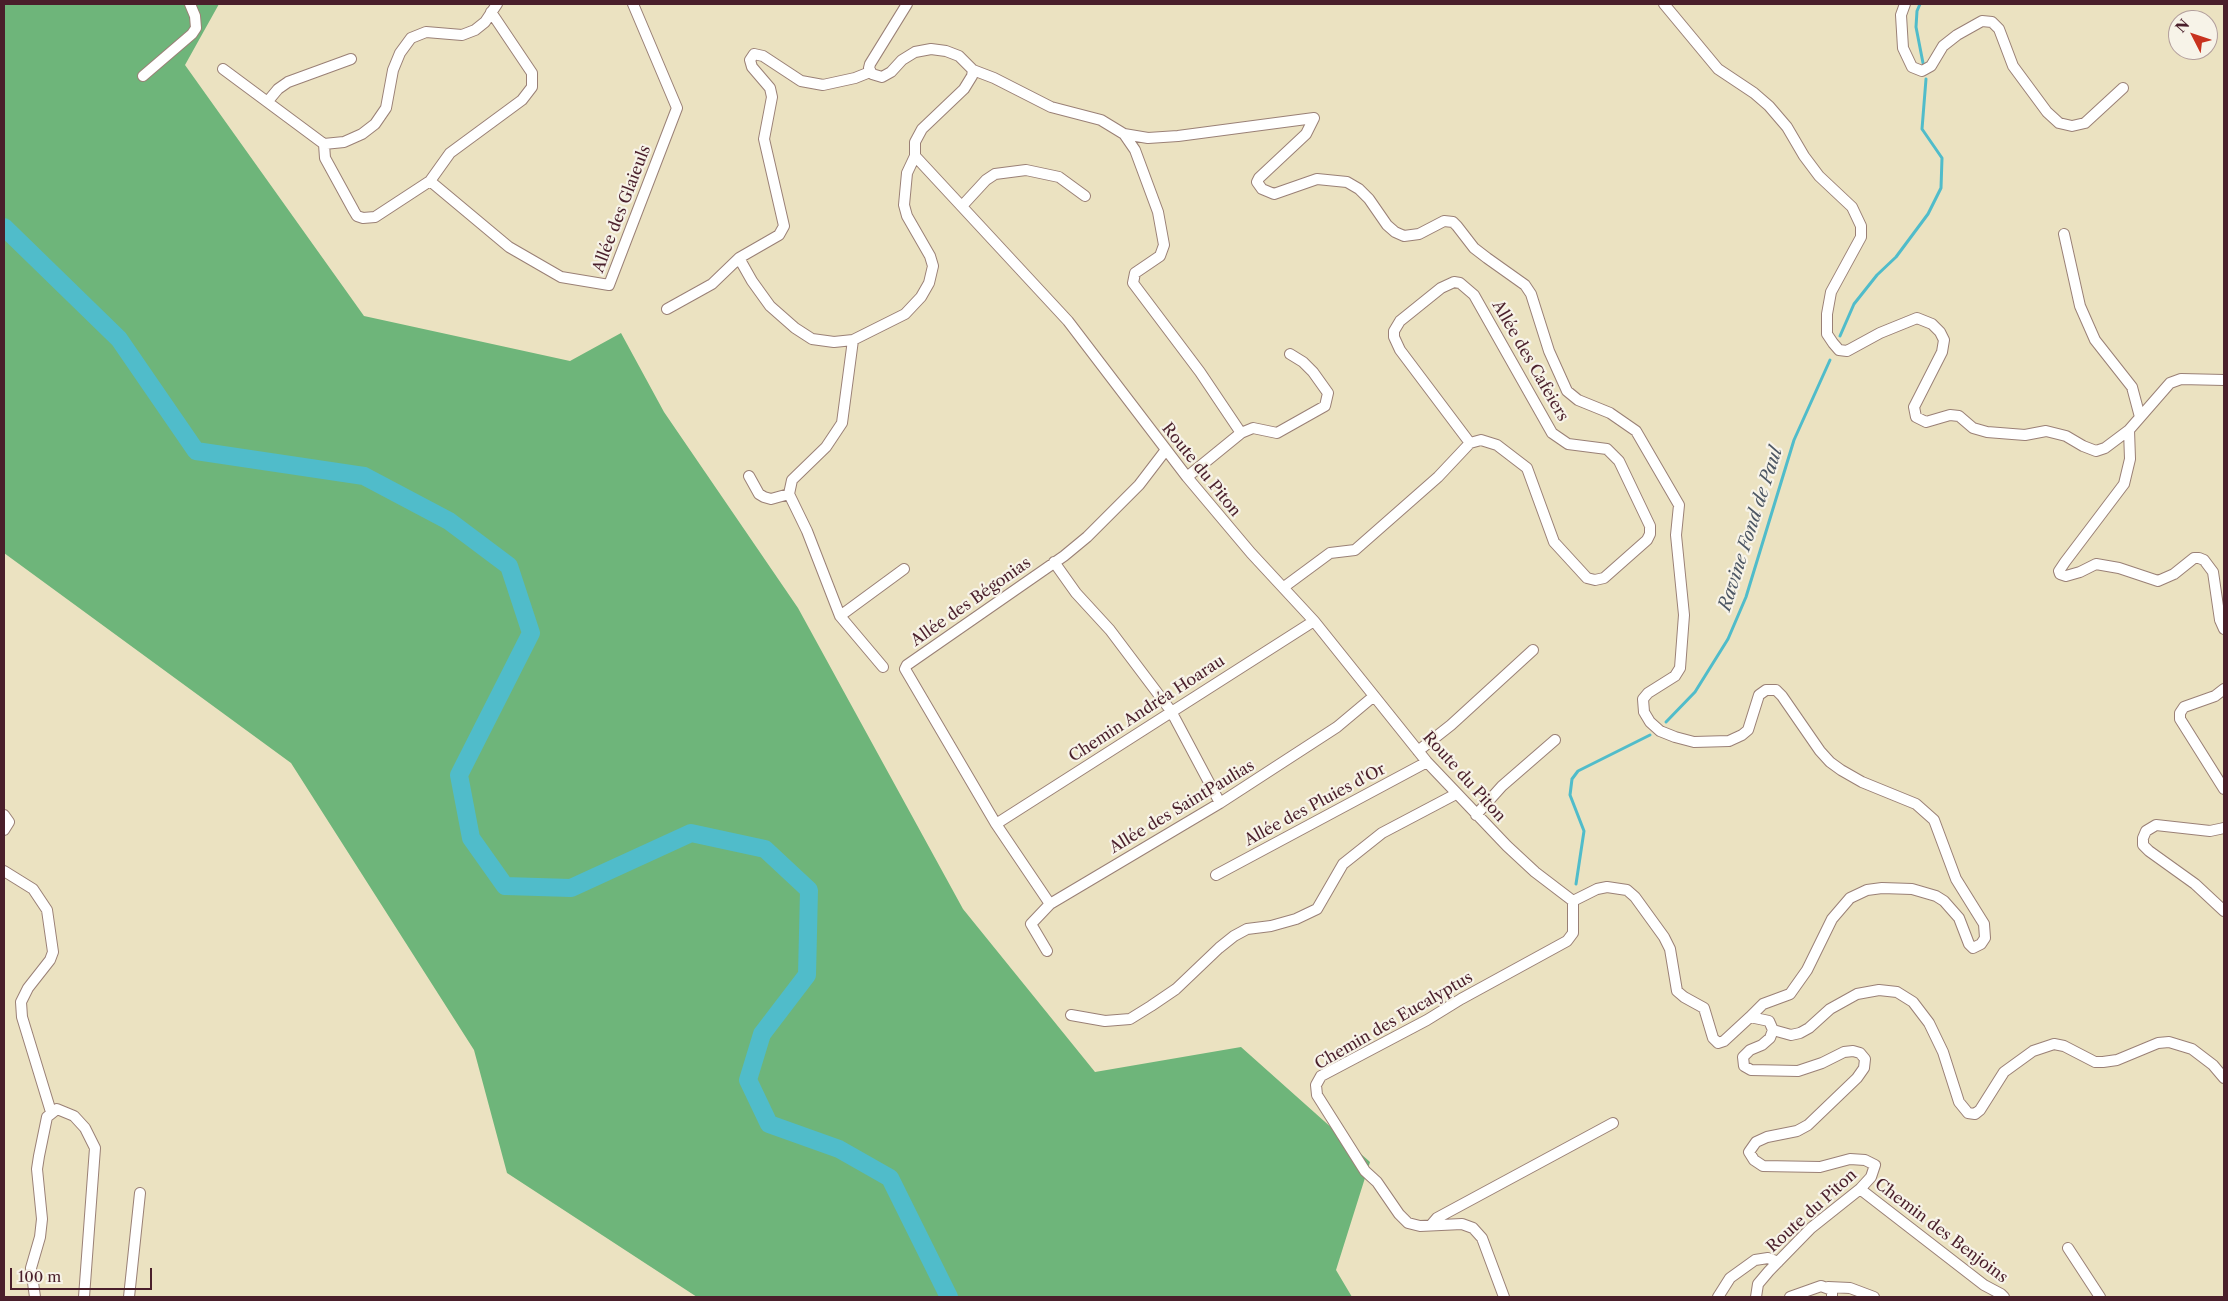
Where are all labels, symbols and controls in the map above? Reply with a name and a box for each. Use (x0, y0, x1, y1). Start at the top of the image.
north arrow (2168, 10, 2218, 60)
text: N (2172, 15, 2193, 36)
street label: Allée des Glaieuls (589, 143, 655, 275)
street label: Allée des Cafeiers (1488, 297, 1572, 425)
street label: Route du Piton (1157, 419, 1245, 521)
water label: Ravine Fond de Paul (1714, 444, 1788, 614)
street label: Allée des Bégonias (907, 553, 1035, 651)
street label: Chemin Andréa Hoarau (1066, 651, 1228, 767)
street label: Route du Piton (1418, 728, 1510, 826)
street label: Allée des SaintPaulias (1106, 756, 1258, 858)
street label: Allée des Pluies d'Or (1241, 760, 1389, 850)
street label: Chemin des Eucalyptus (1312, 968, 1476, 1074)
street label: Route du Piton (1763, 1165, 1861, 1257)
street label: Chemin des Benjoins (1871, 1175, 2011, 1287)
scale bar (12, 1258, 155, 1290)
text: 100 m (18, 1267, 61, 1286)

